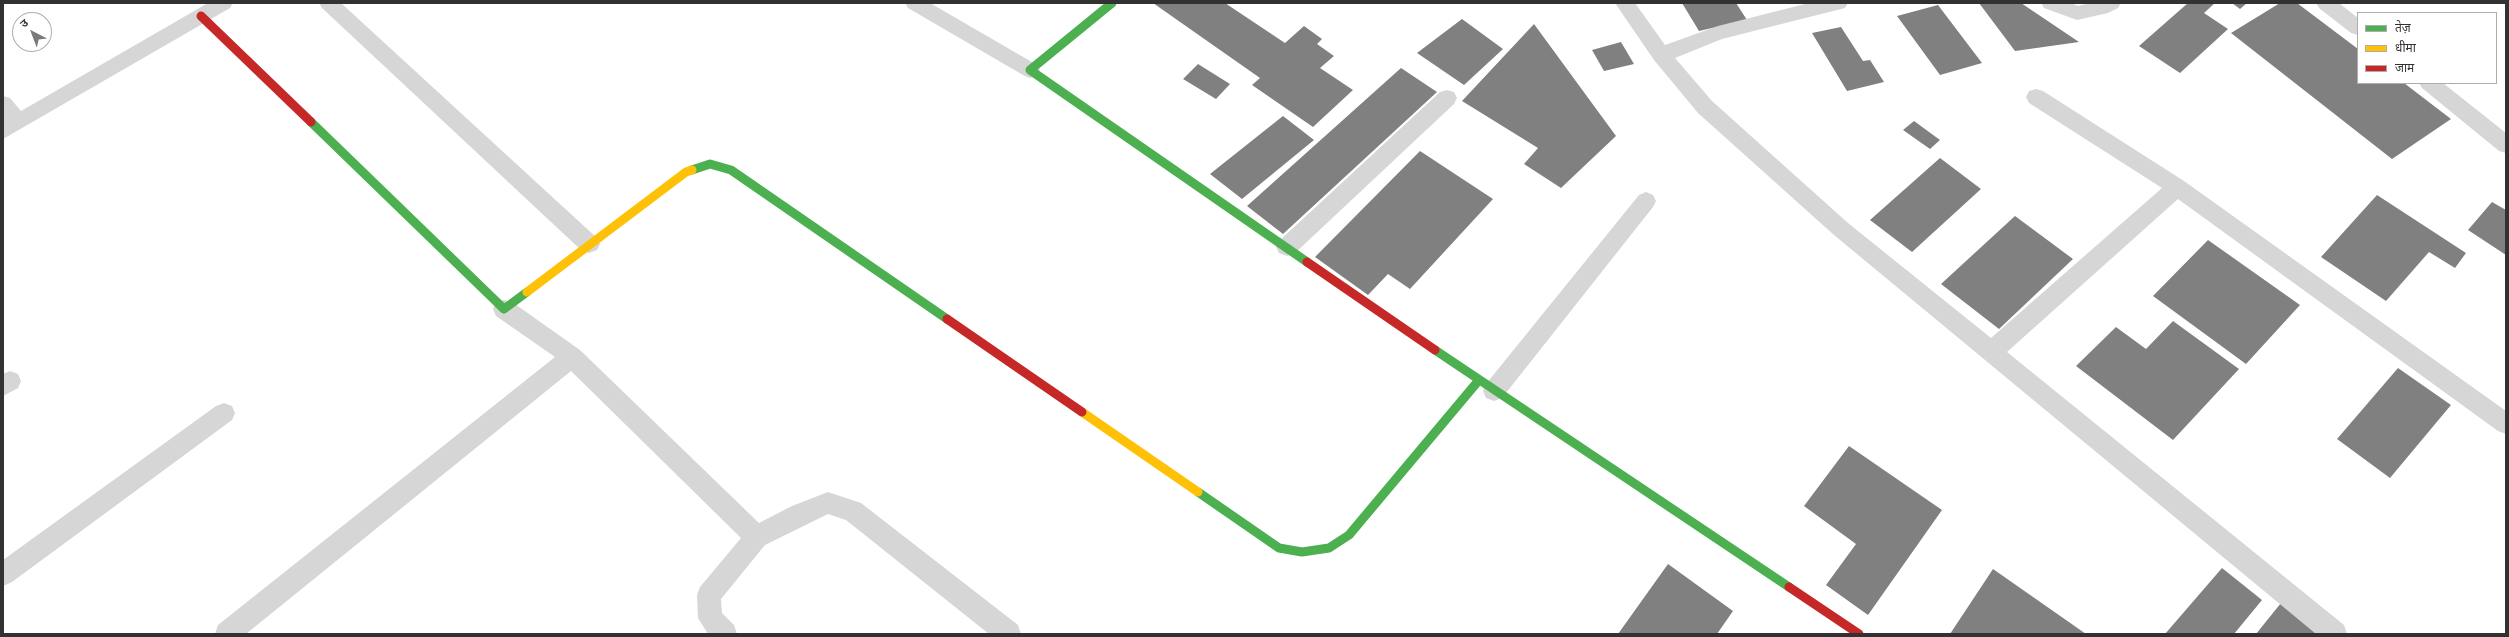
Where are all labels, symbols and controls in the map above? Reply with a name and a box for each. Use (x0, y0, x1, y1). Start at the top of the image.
north arrow (12, 12, 52, 52)
legend (2357, 12, 2497, 84)
text: उ (17, 16, 32, 31)
text: तेज़ (2395, 20, 2411, 37)
text: धीमा (2395, 40, 2416, 57)
text: जाम (2395, 60, 2414, 77)

